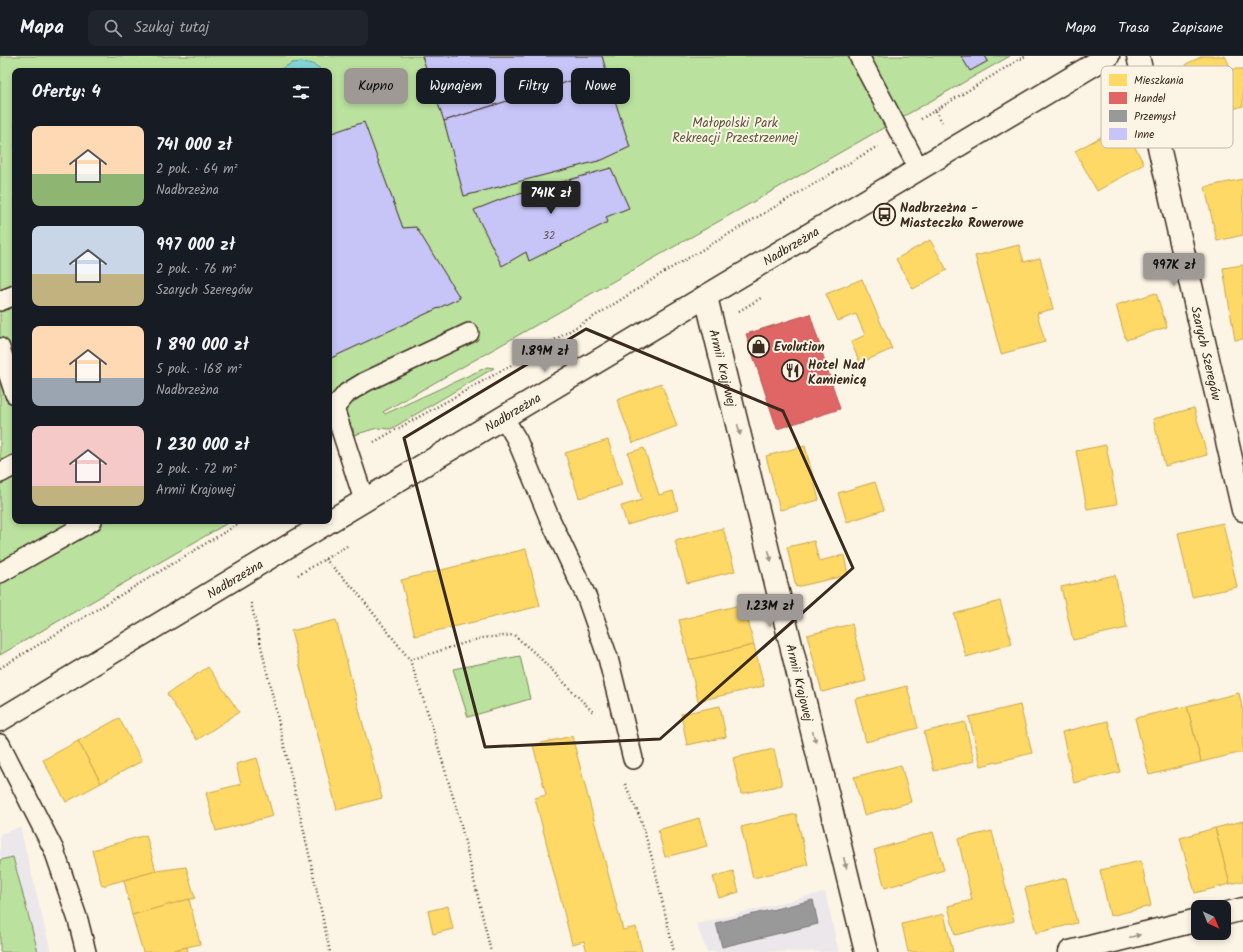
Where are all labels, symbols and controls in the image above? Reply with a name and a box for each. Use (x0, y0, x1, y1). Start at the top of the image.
search box (88, 10, 368, 46)
text: Mapa (20, 13, 64, 43)
text: Szukaj tutaj (134, 16, 209, 40)
icon: search (102, 17, 124, 39)
text: Mapa (1065, 17, 1096, 39)
text: Trasa (1118, 17, 1149, 39)
text: Zapisane (1171, 17, 1223, 39)
legend (1101, 66, 1233, 148)
chip: Kupno (344, 68, 408, 104)
chip: Wynajem (416, 68, 496, 104)
chip: Filtry (504, 68, 563, 104)
chip: Nowe (571, 68, 630, 104)
text: Mieszkania (1134, 72, 1184, 90)
text: Oferty: 4 (32, 79, 101, 106)
icon: filters (290, 81, 312, 103)
text: Handel (1134, 90, 1166, 108)
text: Przemysł (1134, 108, 1177, 126)
park label: Małopolski Park Rekreacji Przestrzennej (672, 113, 798, 149)
text: Inne (1134, 126, 1154, 144)
text: 741 000 zł (156, 132, 232, 159)
icon: home (64, 142, 112, 190)
text: 2 pok. · 64 m² (156, 159, 238, 180)
text: Nadbrzeżna (156, 180, 219, 201)
pin: 741K zł (514, 181, 588, 215)
text: 741K zł (530, 183, 572, 204)
place label: Nadbrzeżna - Miasteczko Rowerowe (900, 198, 1024, 234)
bus stop icon: Nadbrzeżna - Miasteczko Rowerowe (871, 201, 897, 227)
street label: Nadbrzeżna (759, 222, 824, 272)
house number: 32 (543, 227, 555, 245)
text: 997 000 zł (156, 232, 235, 259)
icon: home (64, 242, 112, 290)
pin: 997K zł (1137, 253, 1211, 287)
text: 997K zł (1152, 255, 1196, 276)
text: 2 pok. · 76 m² (156, 259, 236, 280)
text: Szarych Szeregów (156, 280, 253, 301)
street label: Szarych Szeregów (1184, 304, 1226, 403)
street label: Armii Krajowej (702, 327, 742, 410)
text: 1 890 000 zł (156, 332, 249, 359)
shop icon: Evolution (746, 333, 772, 359)
place label: Evolution (774, 337, 825, 358)
pin: 1.89M zł (504, 339, 586, 373)
text: 1.89M zł (521, 341, 569, 362)
icon: home (64, 342, 112, 390)
place label: Hotel Nad Kamienicą (808, 355, 867, 391)
restaurant icon: Hotel Nad Kamienicą (780, 358, 806, 384)
text: 5 pok. · 168 m² (156, 359, 242, 380)
text: Nadbrzeżna (156, 380, 219, 401)
street label: Nadbrzeżna (481, 388, 546, 438)
one-way arrow (736, 424, 742, 436)
text: 1 230 000 zł (156, 432, 250, 459)
icon: home (64, 442, 112, 490)
text: 2 pok. · 72 m² (156, 459, 237, 480)
text: Armii Krajowej (156, 480, 235, 501)
one-way arrow (767, 550, 773, 562)
street label: Nadbrzeżna (203, 555, 268, 605)
pin: 1.23M zł (729, 594, 811, 628)
text: 1.23M zł (746, 596, 794, 617)
street label: Armii Krajowej (779, 642, 819, 725)
one-way arrow (811, 731, 817, 743)
one-way arrow (842, 857, 848, 869)
north arrow (1191, 900, 1231, 940)
map controls (1191, 900, 1231, 940)
one-way arrow (1129, 932, 1141, 938)

